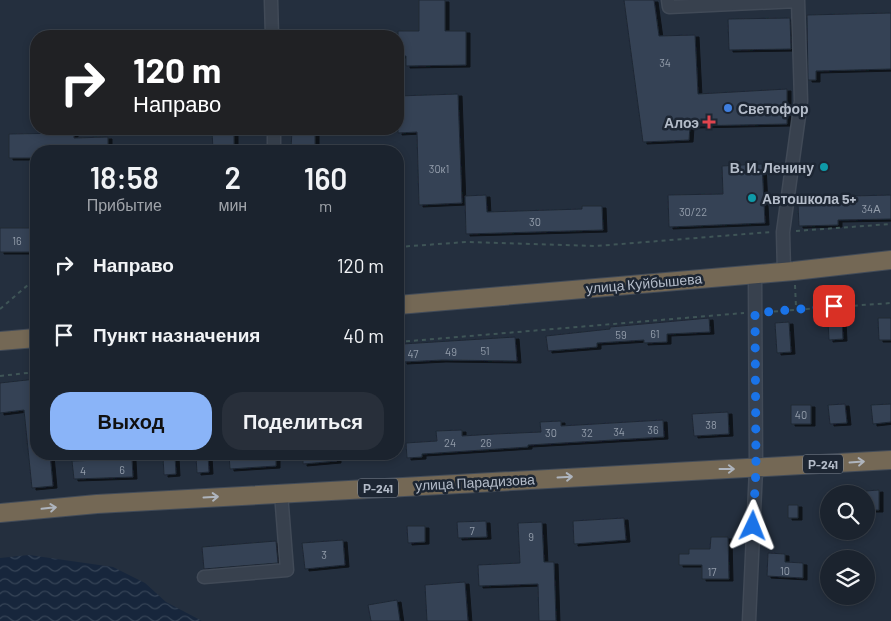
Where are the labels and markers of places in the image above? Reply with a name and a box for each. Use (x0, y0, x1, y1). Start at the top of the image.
place label: Светофор (738, 100, 809, 117)
marker: Светофор (722, 102, 734, 114)
place label: Алоэ (664, 114, 699, 131)
marker: Алоэ (703, 116, 715, 128)
place label: В. И. Ленину (730, 159, 814, 176)
marker: В. И. Ленину (818, 161, 830, 173)
place label: Автошкола 5+ (762, 190, 856, 207)
marker: Автошкола 5+ (746, 192, 758, 204)
pin (813, 285, 855, 327)

